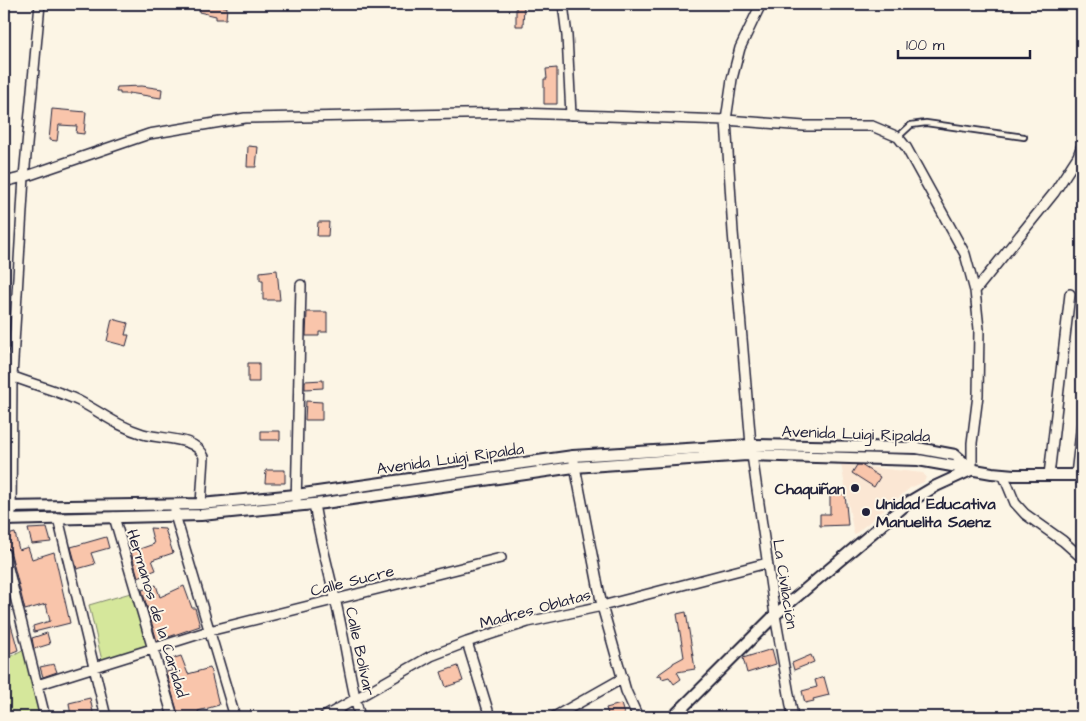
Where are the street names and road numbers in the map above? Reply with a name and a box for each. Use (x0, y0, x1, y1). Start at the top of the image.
street label: Avenida Luigi Ripalda (781, 420, 931, 449)
street label: Avenida Luigi Ripalda (375, 438, 525, 481)
street label: Hermanos de la Caridad (121, 526, 193, 700)
street label: La Civilación (767, 538, 803, 630)
street label: Calle Sucre (308, 560, 397, 602)
street label: Madres Oblatas (477, 584, 593, 634)
street label: Calle Bolívar (340, 605, 380, 698)

